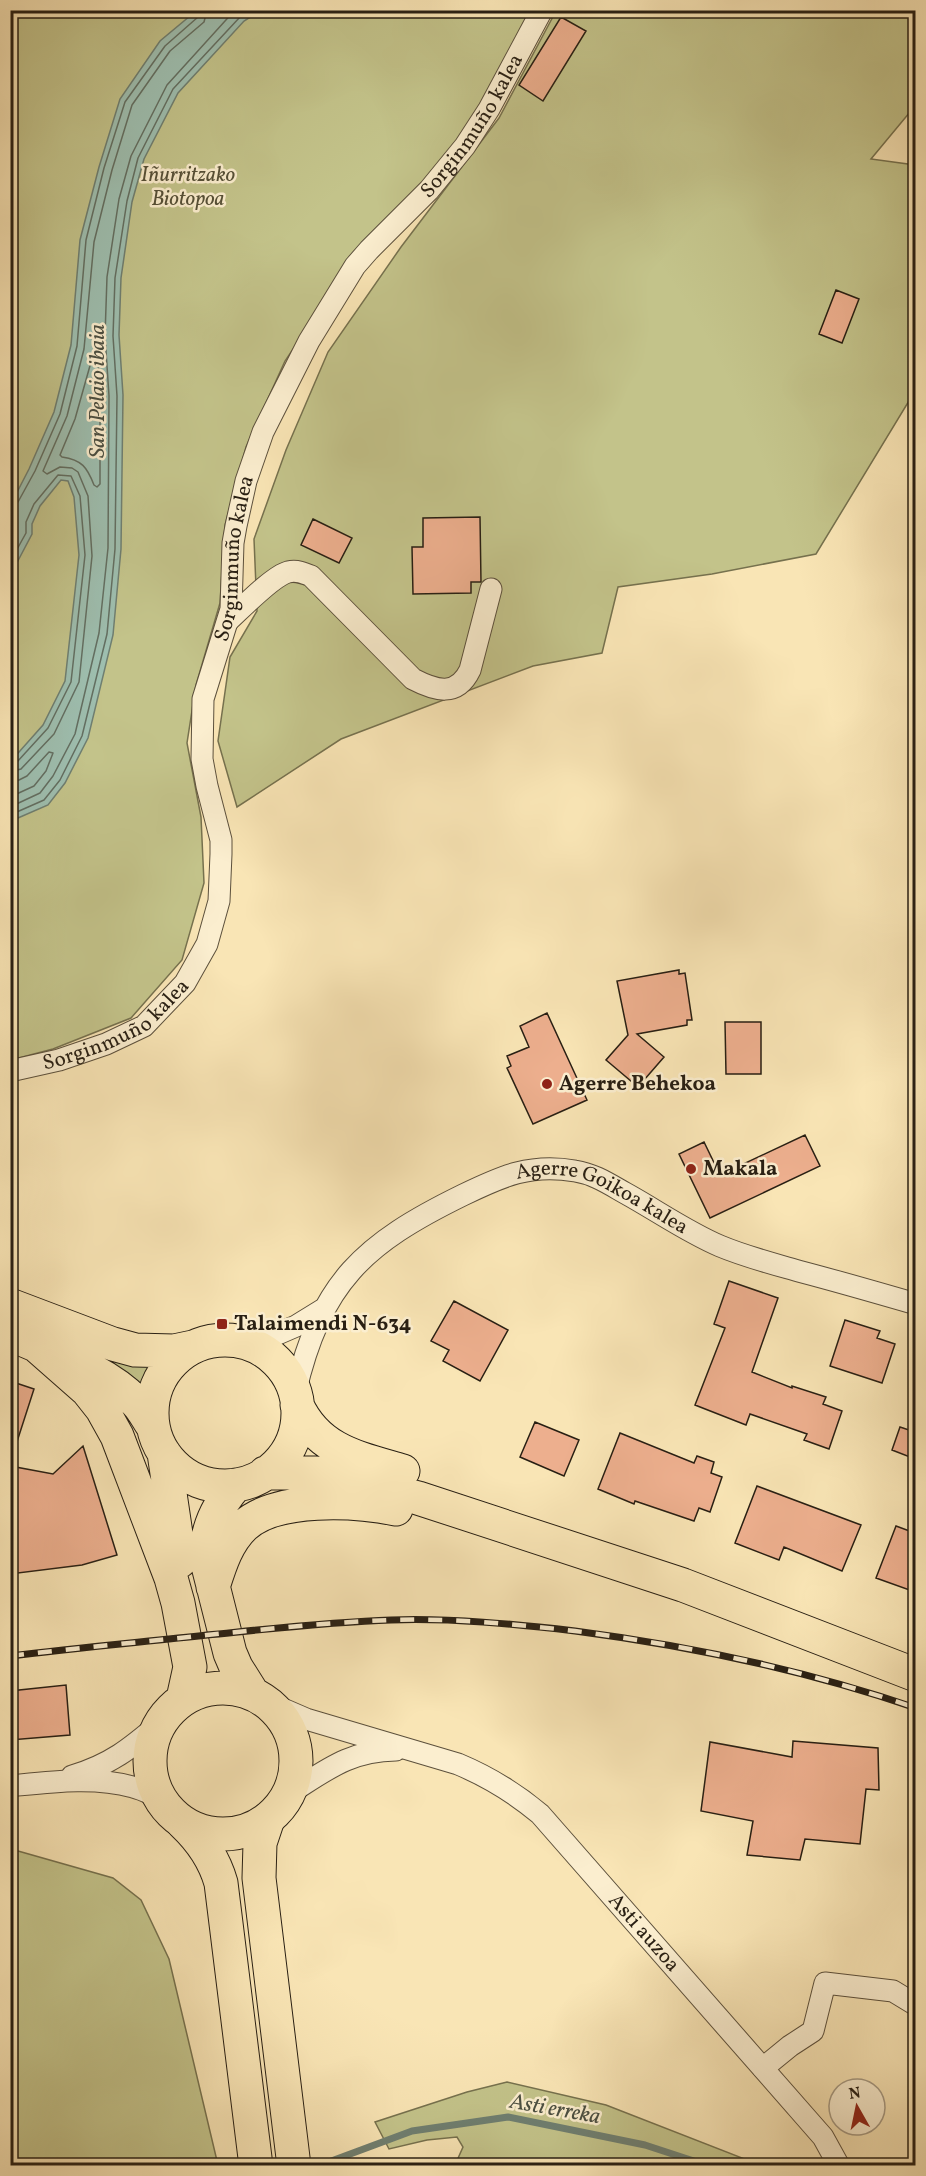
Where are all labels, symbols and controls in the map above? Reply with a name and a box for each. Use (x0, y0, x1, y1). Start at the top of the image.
street label: Sorginmuño kalea (414, 49, 530, 205)
park label: Iñurritzako Biotopoa (141, 161, 236, 214)
water label: San Pelaio ibaia (83, 324, 114, 458)
street label: Sorginmuño kalea (207, 471, 261, 645)
street label: Sorginmuño kalea (40, 972, 196, 1078)
place label: Agerre Behekoa (559, 1070, 716, 1099)
marker: Agerre Behekoa (540, 1077, 554, 1091)
street label: Agerre Goikoa kalea (513, 1154, 694, 1242)
place label: Makala (703, 1155, 778, 1184)
marker: Makala (684, 1162, 698, 1176)
place label: Talaimendi N-634 (234, 1310, 412, 1339)
marker: Talaimendi N-634 (215, 1317, 229, 1331)
street label: Asti auzoa (601, 1887, 687, 1978)
north arrow (827, 2077, 887, 2137)
text: N (848, 2082, 863, 2106)
water label: Asti erreka (506, 2087, 603, 2133)

